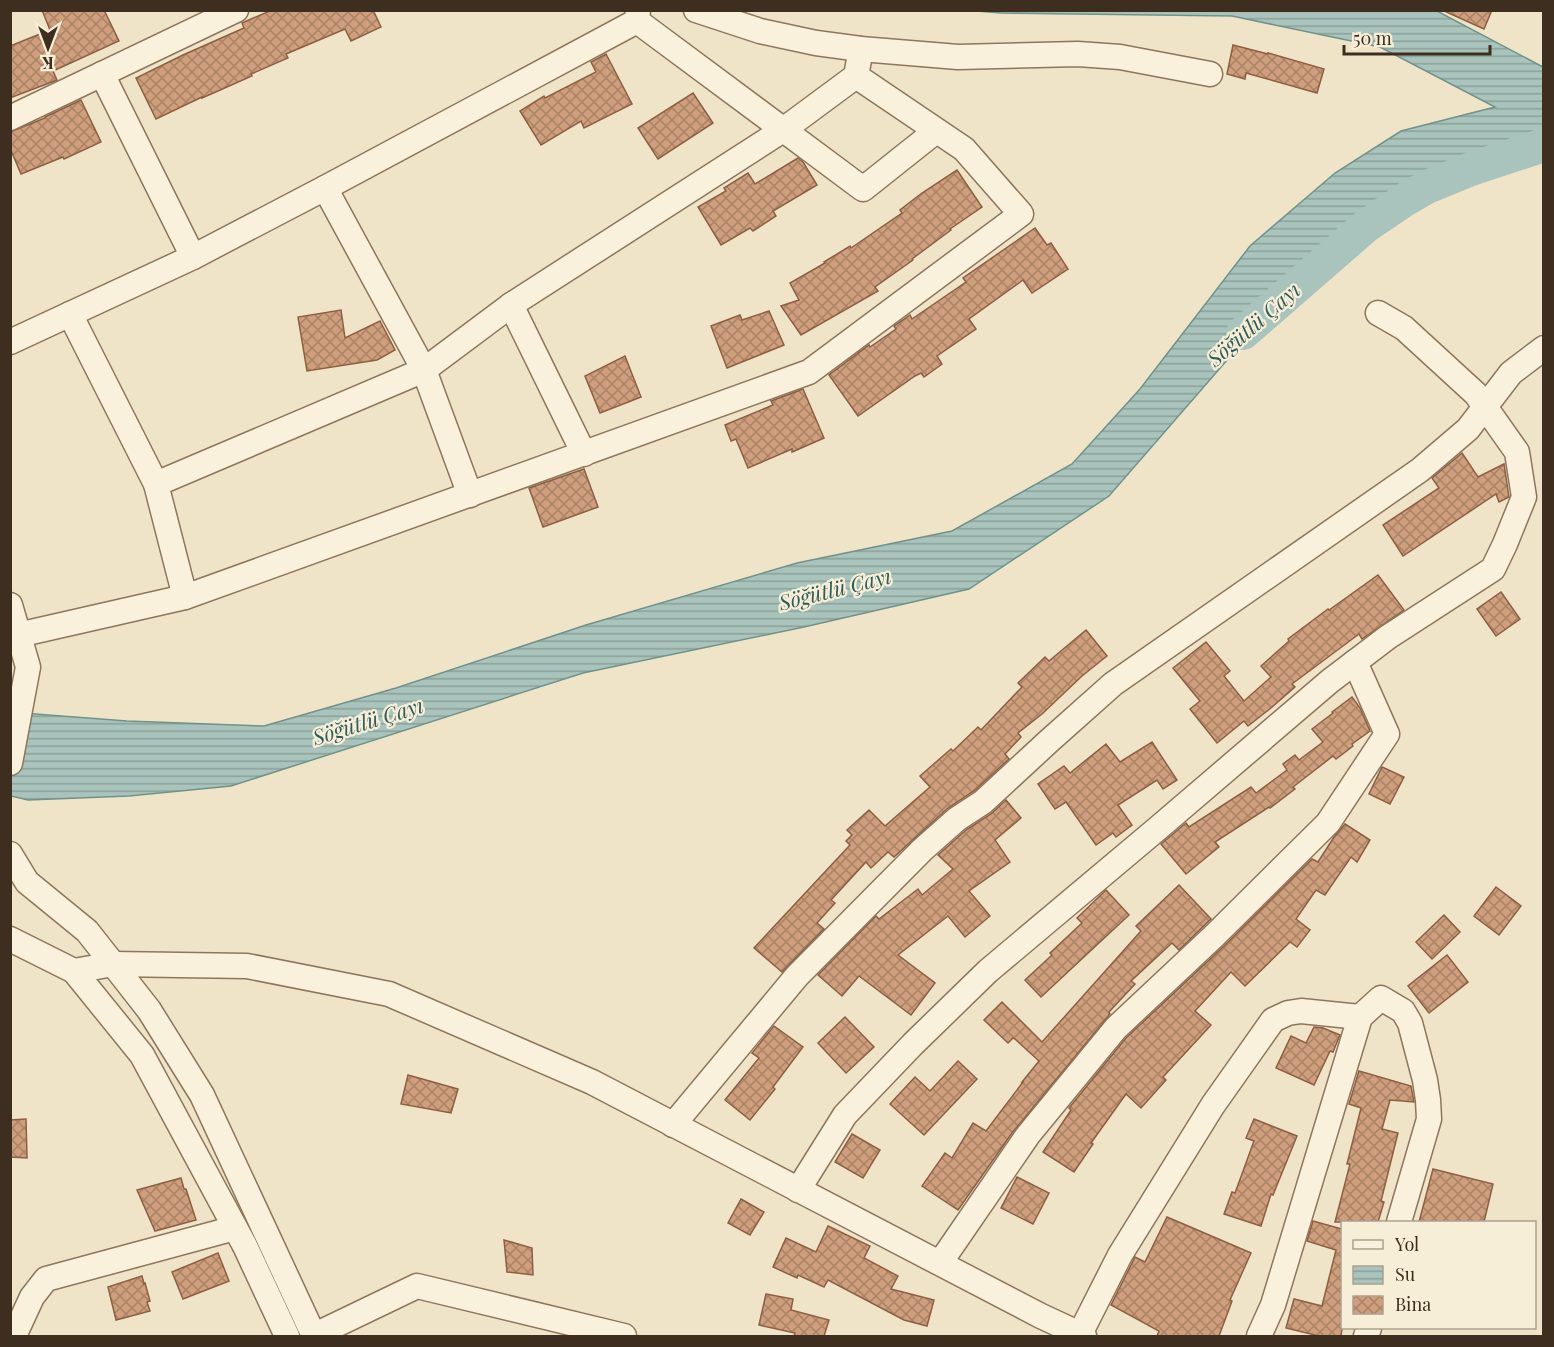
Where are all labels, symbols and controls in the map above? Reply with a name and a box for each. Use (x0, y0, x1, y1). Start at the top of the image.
north arrow (18, 18, 78, 78)
scale bar (1344, 18, 1490, 56)
text: 50 m (1353, 26, 1392, 50)
text: K (42, 53, 54, 74)
water label: Söğütlü Çayı (1199, 275, 1305, 372)
water label: Söğütlü Çayı (774, 561, 894, 616)
water label: Söğütlü Çayı (307, 690, 426, 751)
legend (1341, 1221, 1536, 1329)
text: Yol (1394, 1232, 1419, 1256)
text: Su (1395, 1262, 1416, 1286)
text: Bina (1395, 1292, 1431, 1316)

